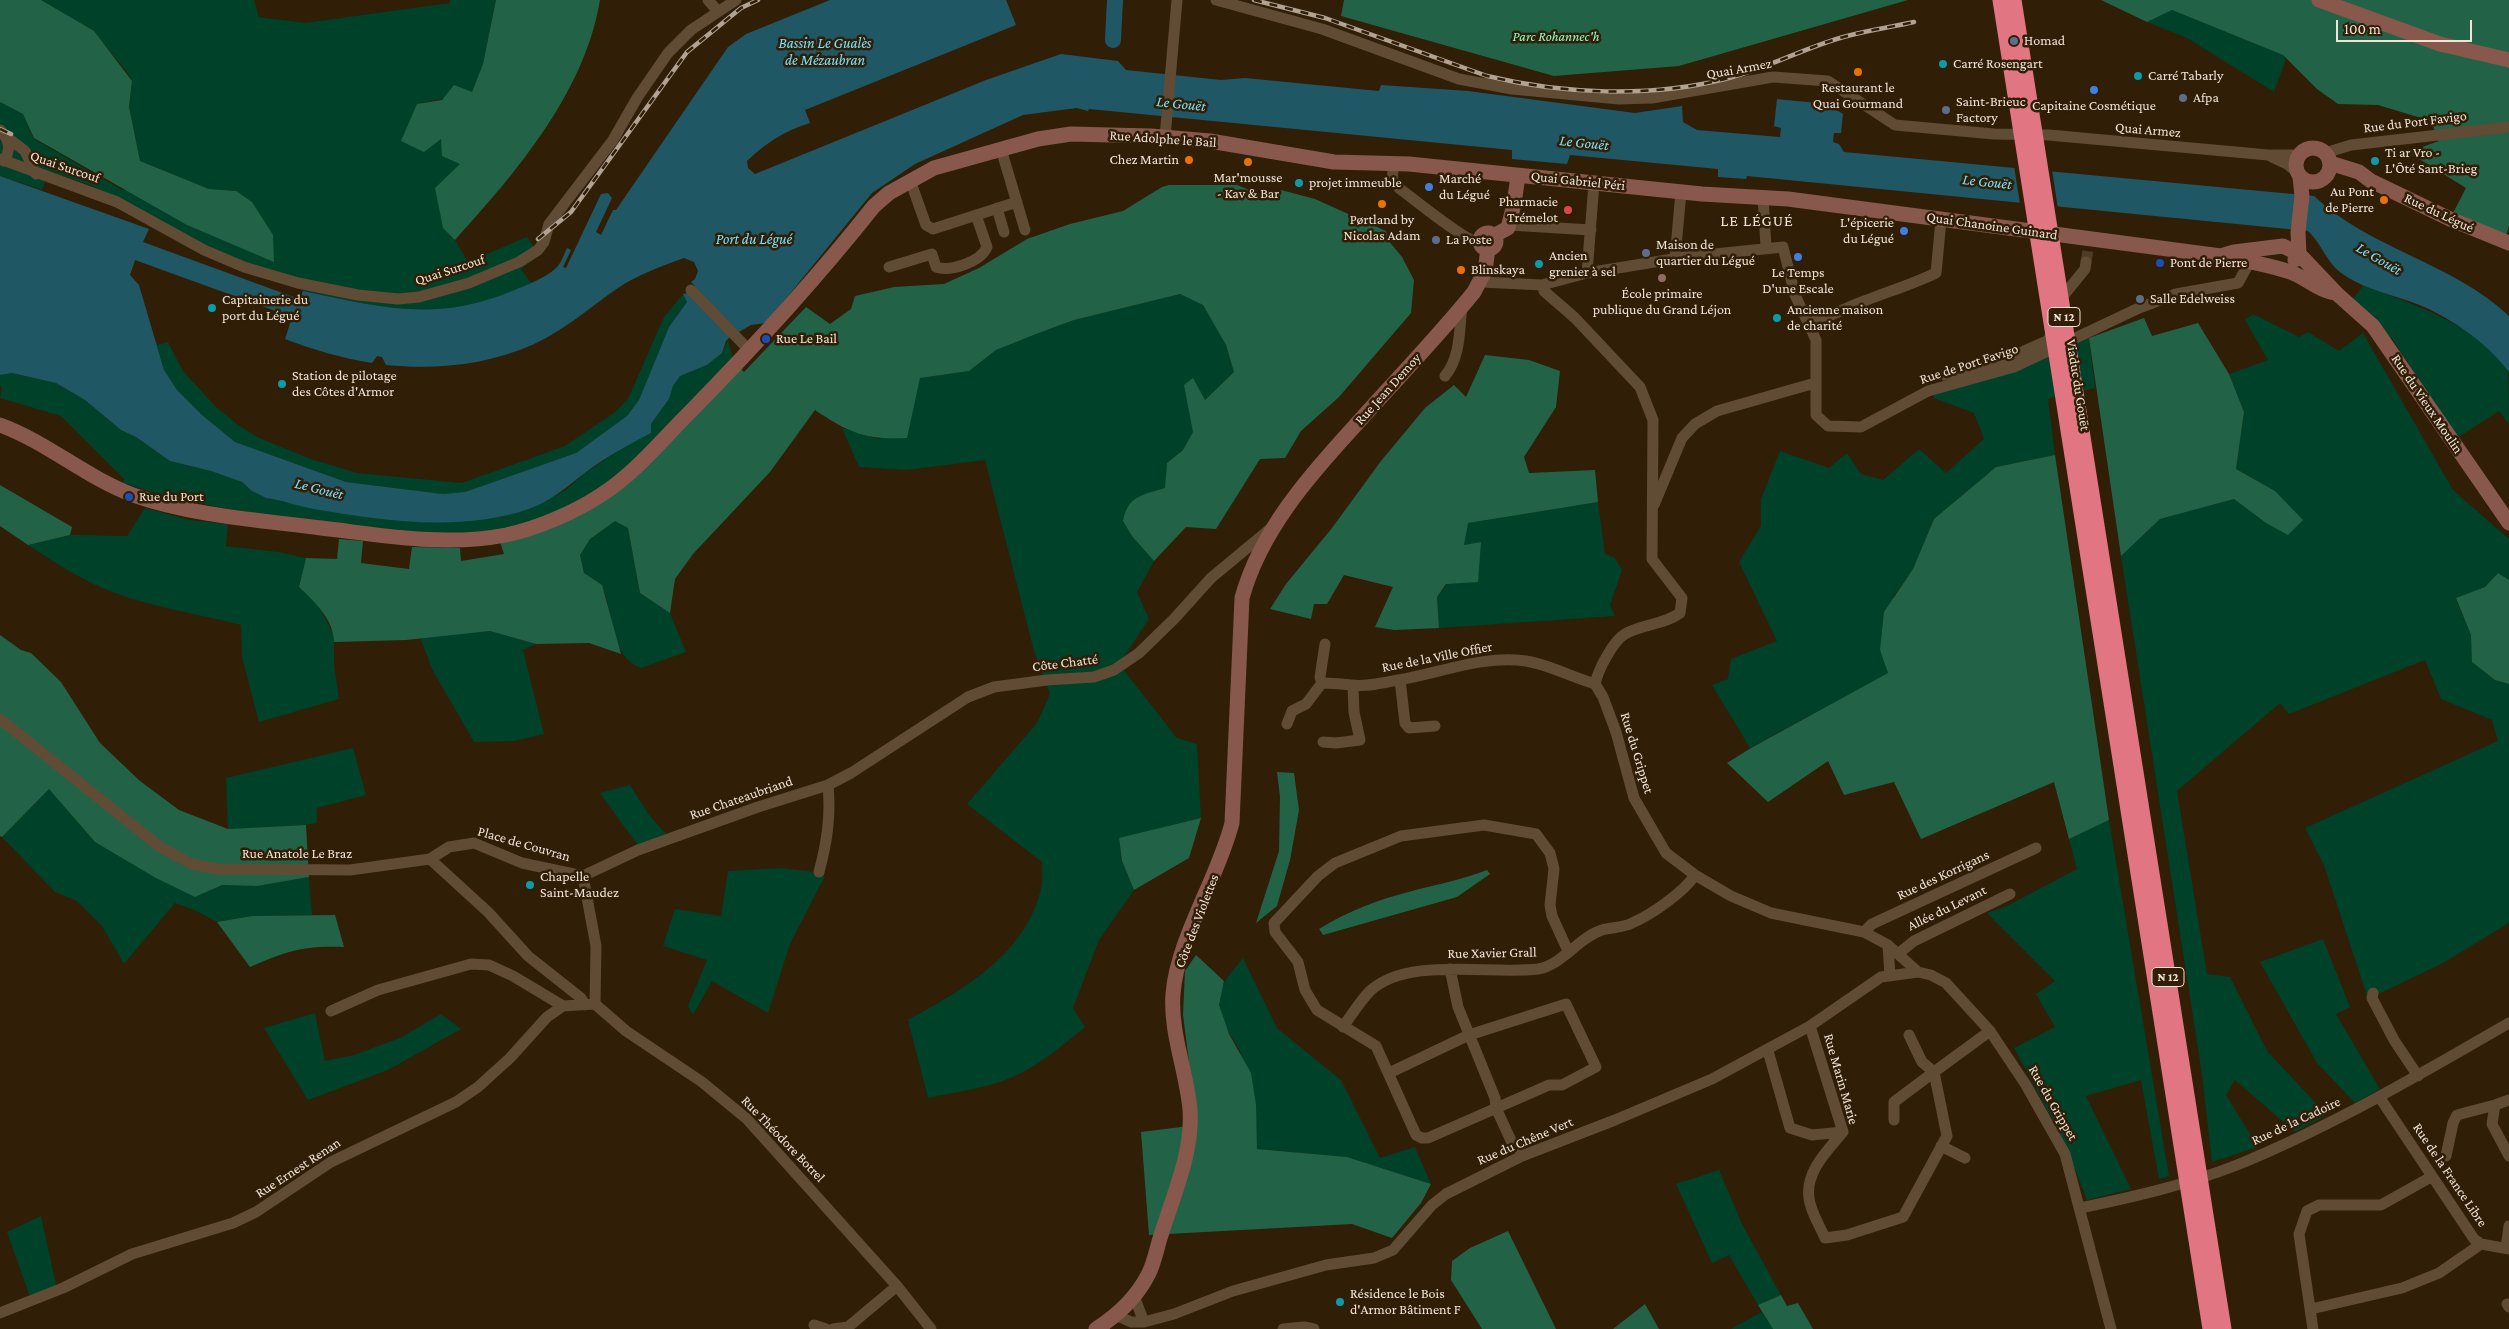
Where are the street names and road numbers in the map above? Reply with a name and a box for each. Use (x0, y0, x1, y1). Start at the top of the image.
street label: Quai Armez (1705, 55, 1773, 83)
street label: Rue du Port Favigo (2362, 107, 2468, 137)
street label: Quai Armez (2114, 119, 2182, 141)
street label: Rue Adolphe le Bail (1109, 127, 1217, 151)
street label: Quai Surcouf (28, 147, 102, 187)
street label: Quai Gabriel Péri (1530, 168, 1626, 194)
street label: Rue du Légué (2402, 190, 2476, 236)
street label: Quai Chanoine Guinard (1925, 208, 2059, 244)
street label: Quai Surcouf (413, 251, 487, 289)
road number: N 12 (2048, 308, 2080, 326)
street label: Viaduc du Gouët (2062, 338, 2094, 432)
street label: Rue de Port Favigo (1918, 340, 2020, 388)
street label: Rue Jean Demoy (1351, 350, 1425, 428)
street label: Rue du Vieux Moulin (2388, 351, 2466, 457)
street label: Rue de la Ville Offier (1380, 638, 1494, 676)
street label: Côte Chatté (1031, 651, 1099, 675)
street label: Rue du Grippet (1617, 710, 1657, 796)
street label: Rue Chateaubriand (687, 773, 795, 823)
street label: Place de Couvran (476, 823, 572, 865)
street label: Rue Anatole Le Braz (242, 846, 352, 862)
street label: Rue des Korrigans (1894, 846, 1992, 904)
street label: Côte des Violettes (1171, 872, 1223, 970)
street label: Allée du Levant (1905, 882, 1989, 934)
street label: Rue Xavier Grall (1447, 944, 1537, 962)
road number: N 12 (2152, 968, 2184, 986)
street label: Rue Marin Marie (1820, 1032, 1862, 1126)
street label: Rue du Grippet (2025, 1062, 2081, 1144)
street label: Rue Théodore Botrel (738, 1092, 828, 1186)
street label: Rue de la Cadoire (2249, 1093, 2343, 1149)
street label: Rue du Chêne Vert (1474, 1113, 1576, 1169)
street label: Rue de la France Libre (2409, 1120, 2491, 1230)
street label: Rue Ernest Renan (252, 1134, 344, 1202)

